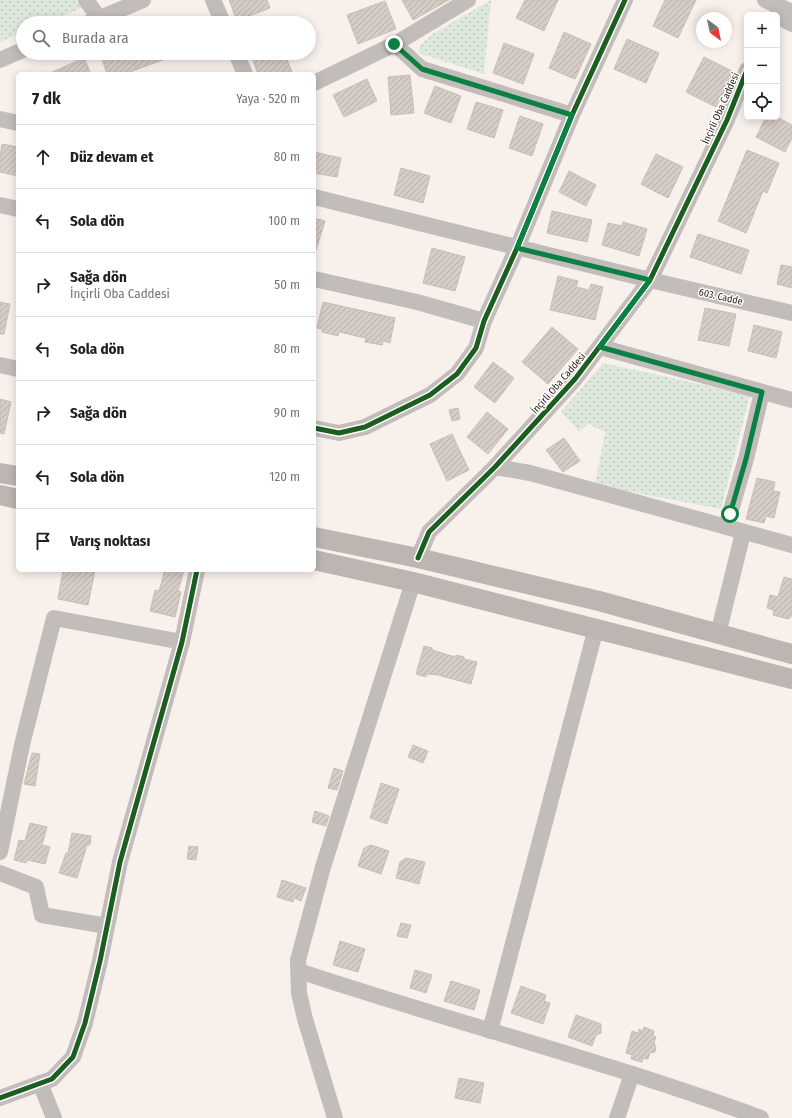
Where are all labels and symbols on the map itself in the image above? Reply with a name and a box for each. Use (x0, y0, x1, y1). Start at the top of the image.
north arrow (696, 12, 732, 48)
route end (385, 35, 403, 53)
street label: İnçirli Oba Caddesi (698, 70, 742, 146)
street label: 603. Cadde (698, 286, 744, 308)
street label: İnçirli Oba Caddesi (528, 349, 588, 417)
route start (721, 505, 739, 523)

